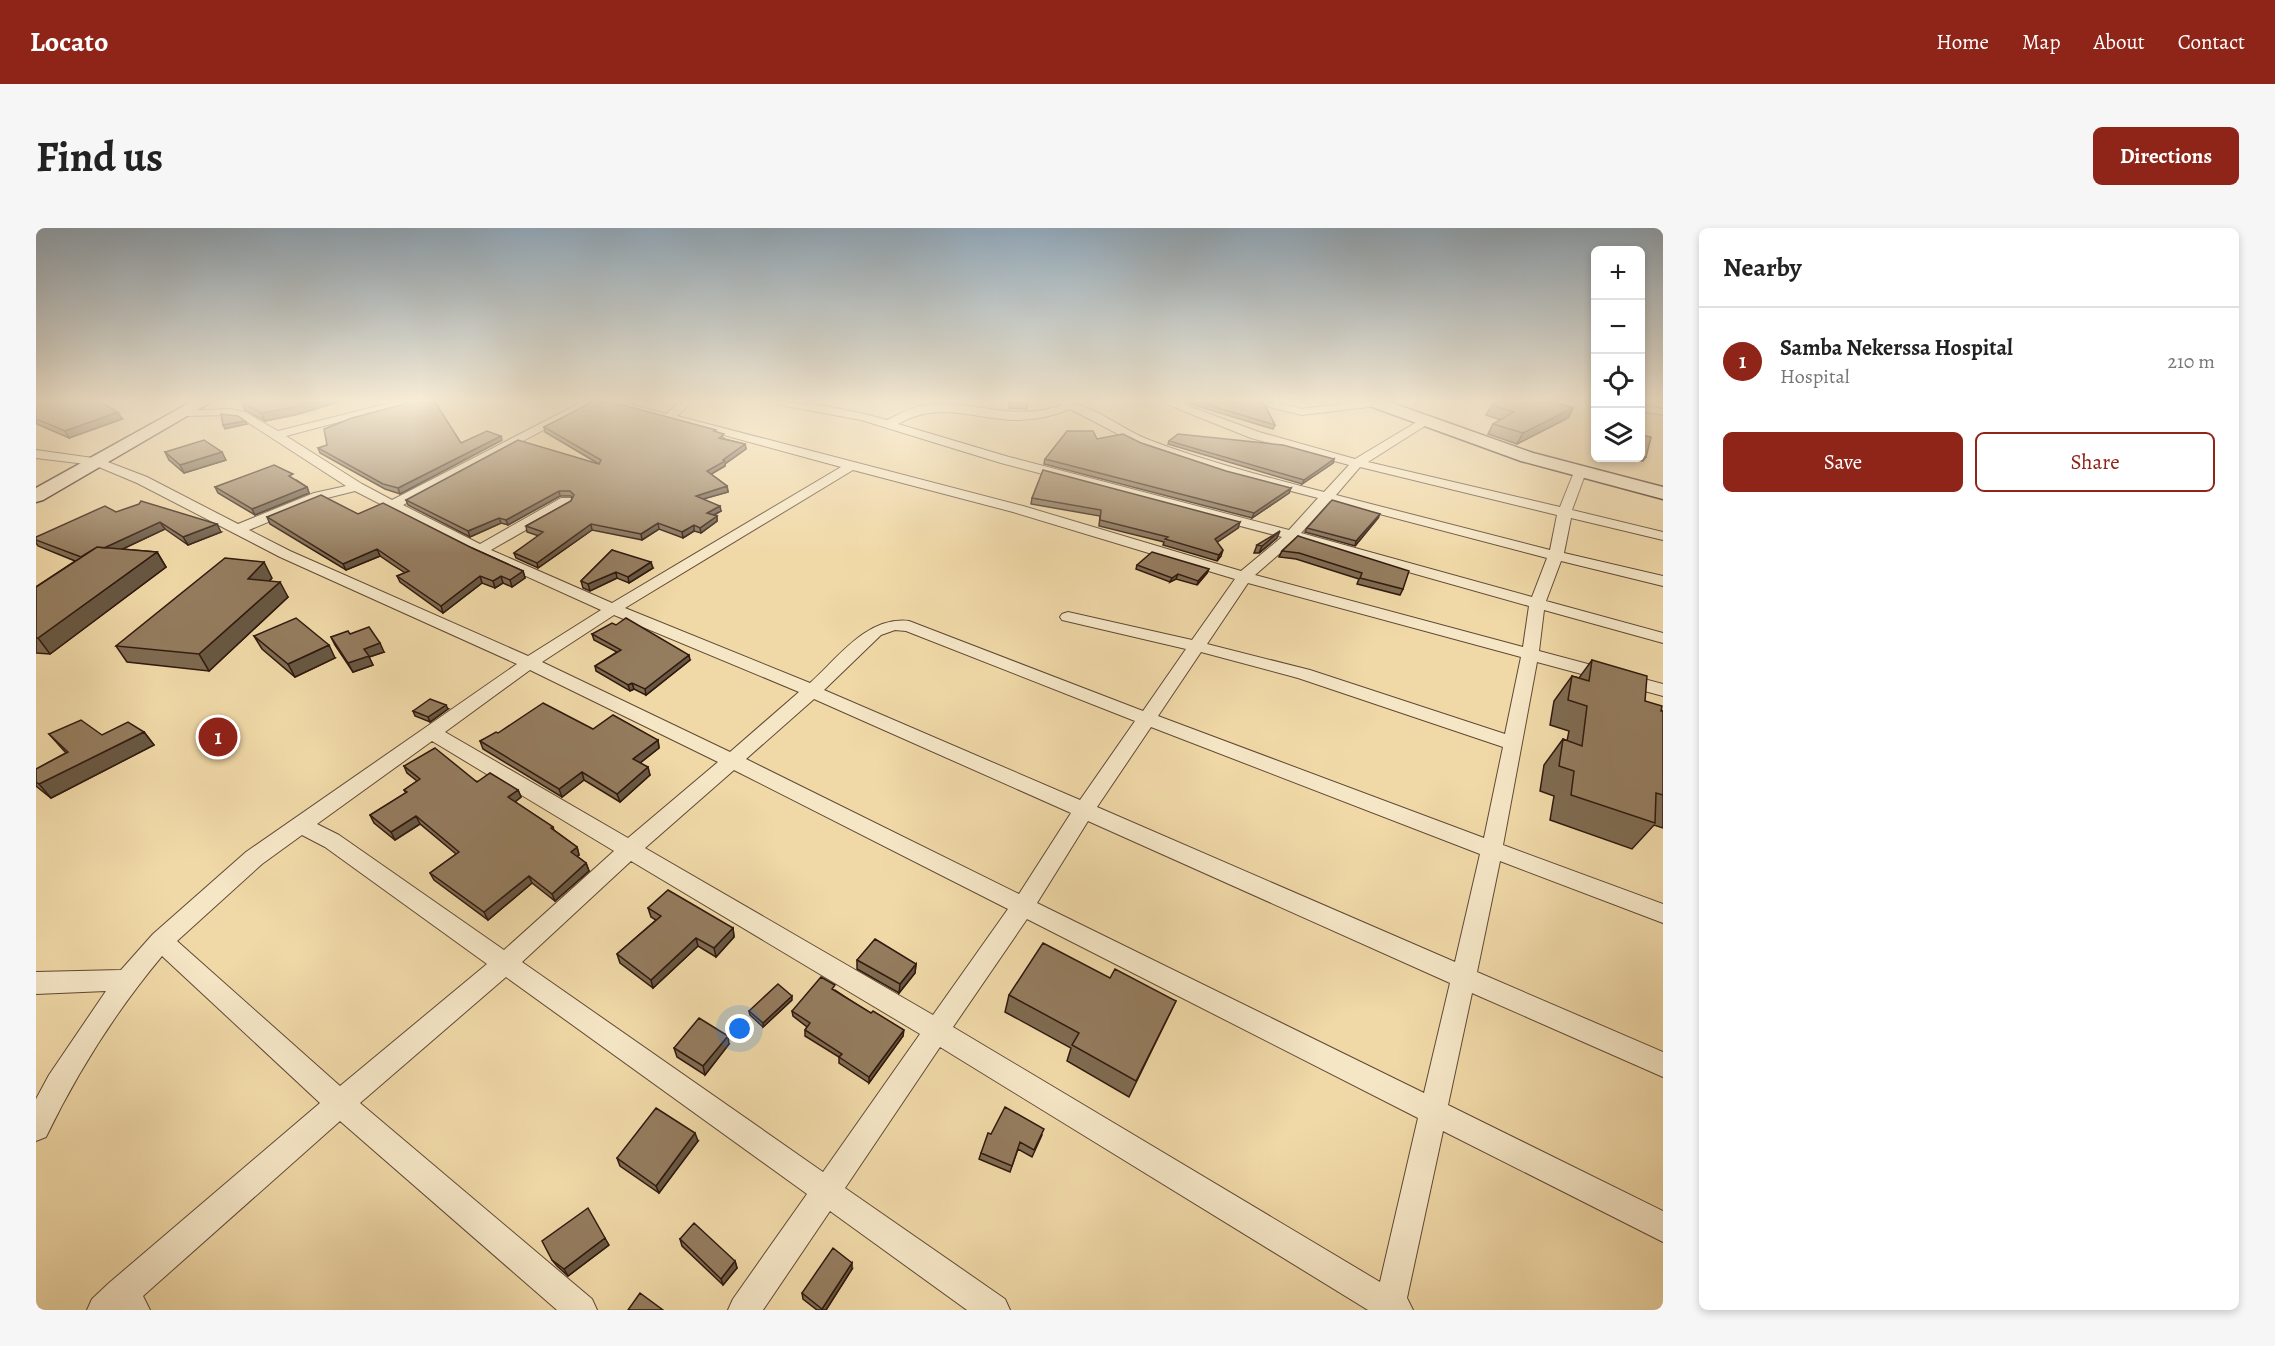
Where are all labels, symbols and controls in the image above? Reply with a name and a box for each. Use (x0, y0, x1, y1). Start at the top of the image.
text: Locato (30, 23, 108, 61)
text: Home (1936, 28, 1989, 56)
text: Map (2022, 28, 2060, 56)
text: About (2093, 28, 2145, 56)
text: Contact (2178, 28, 2245, 56)
button: Directions (2093, 127, 2239, 185)
text: Find us (36, 128, 163, 185)
map controls (1591, 246, 1645, 462)
button: + (1591, 246, 1645, 300)
text: Nearby (1723, 250, 1802, 285)
button: − (1591, 300, 1645, 354)
text: Samba Nekerssa Hospital (1780, 333, 2013, 363)
text: 1 (1739, 348, 1746, 375)
text: 210 m (2167, 348, 2215, 375)
button: locate (1591, 354, 1645, 408)
text: Hospital (1780, 363, 1850, 390)
button: layers (1591, 408, 1645, 462)
button: Save (1723, 432, 1963, 492)
button: Share (1975, 432, 2215, 492)
pin: 1 (198, 714, 237, 760)
your location (725, 1014, 754, 1043)

